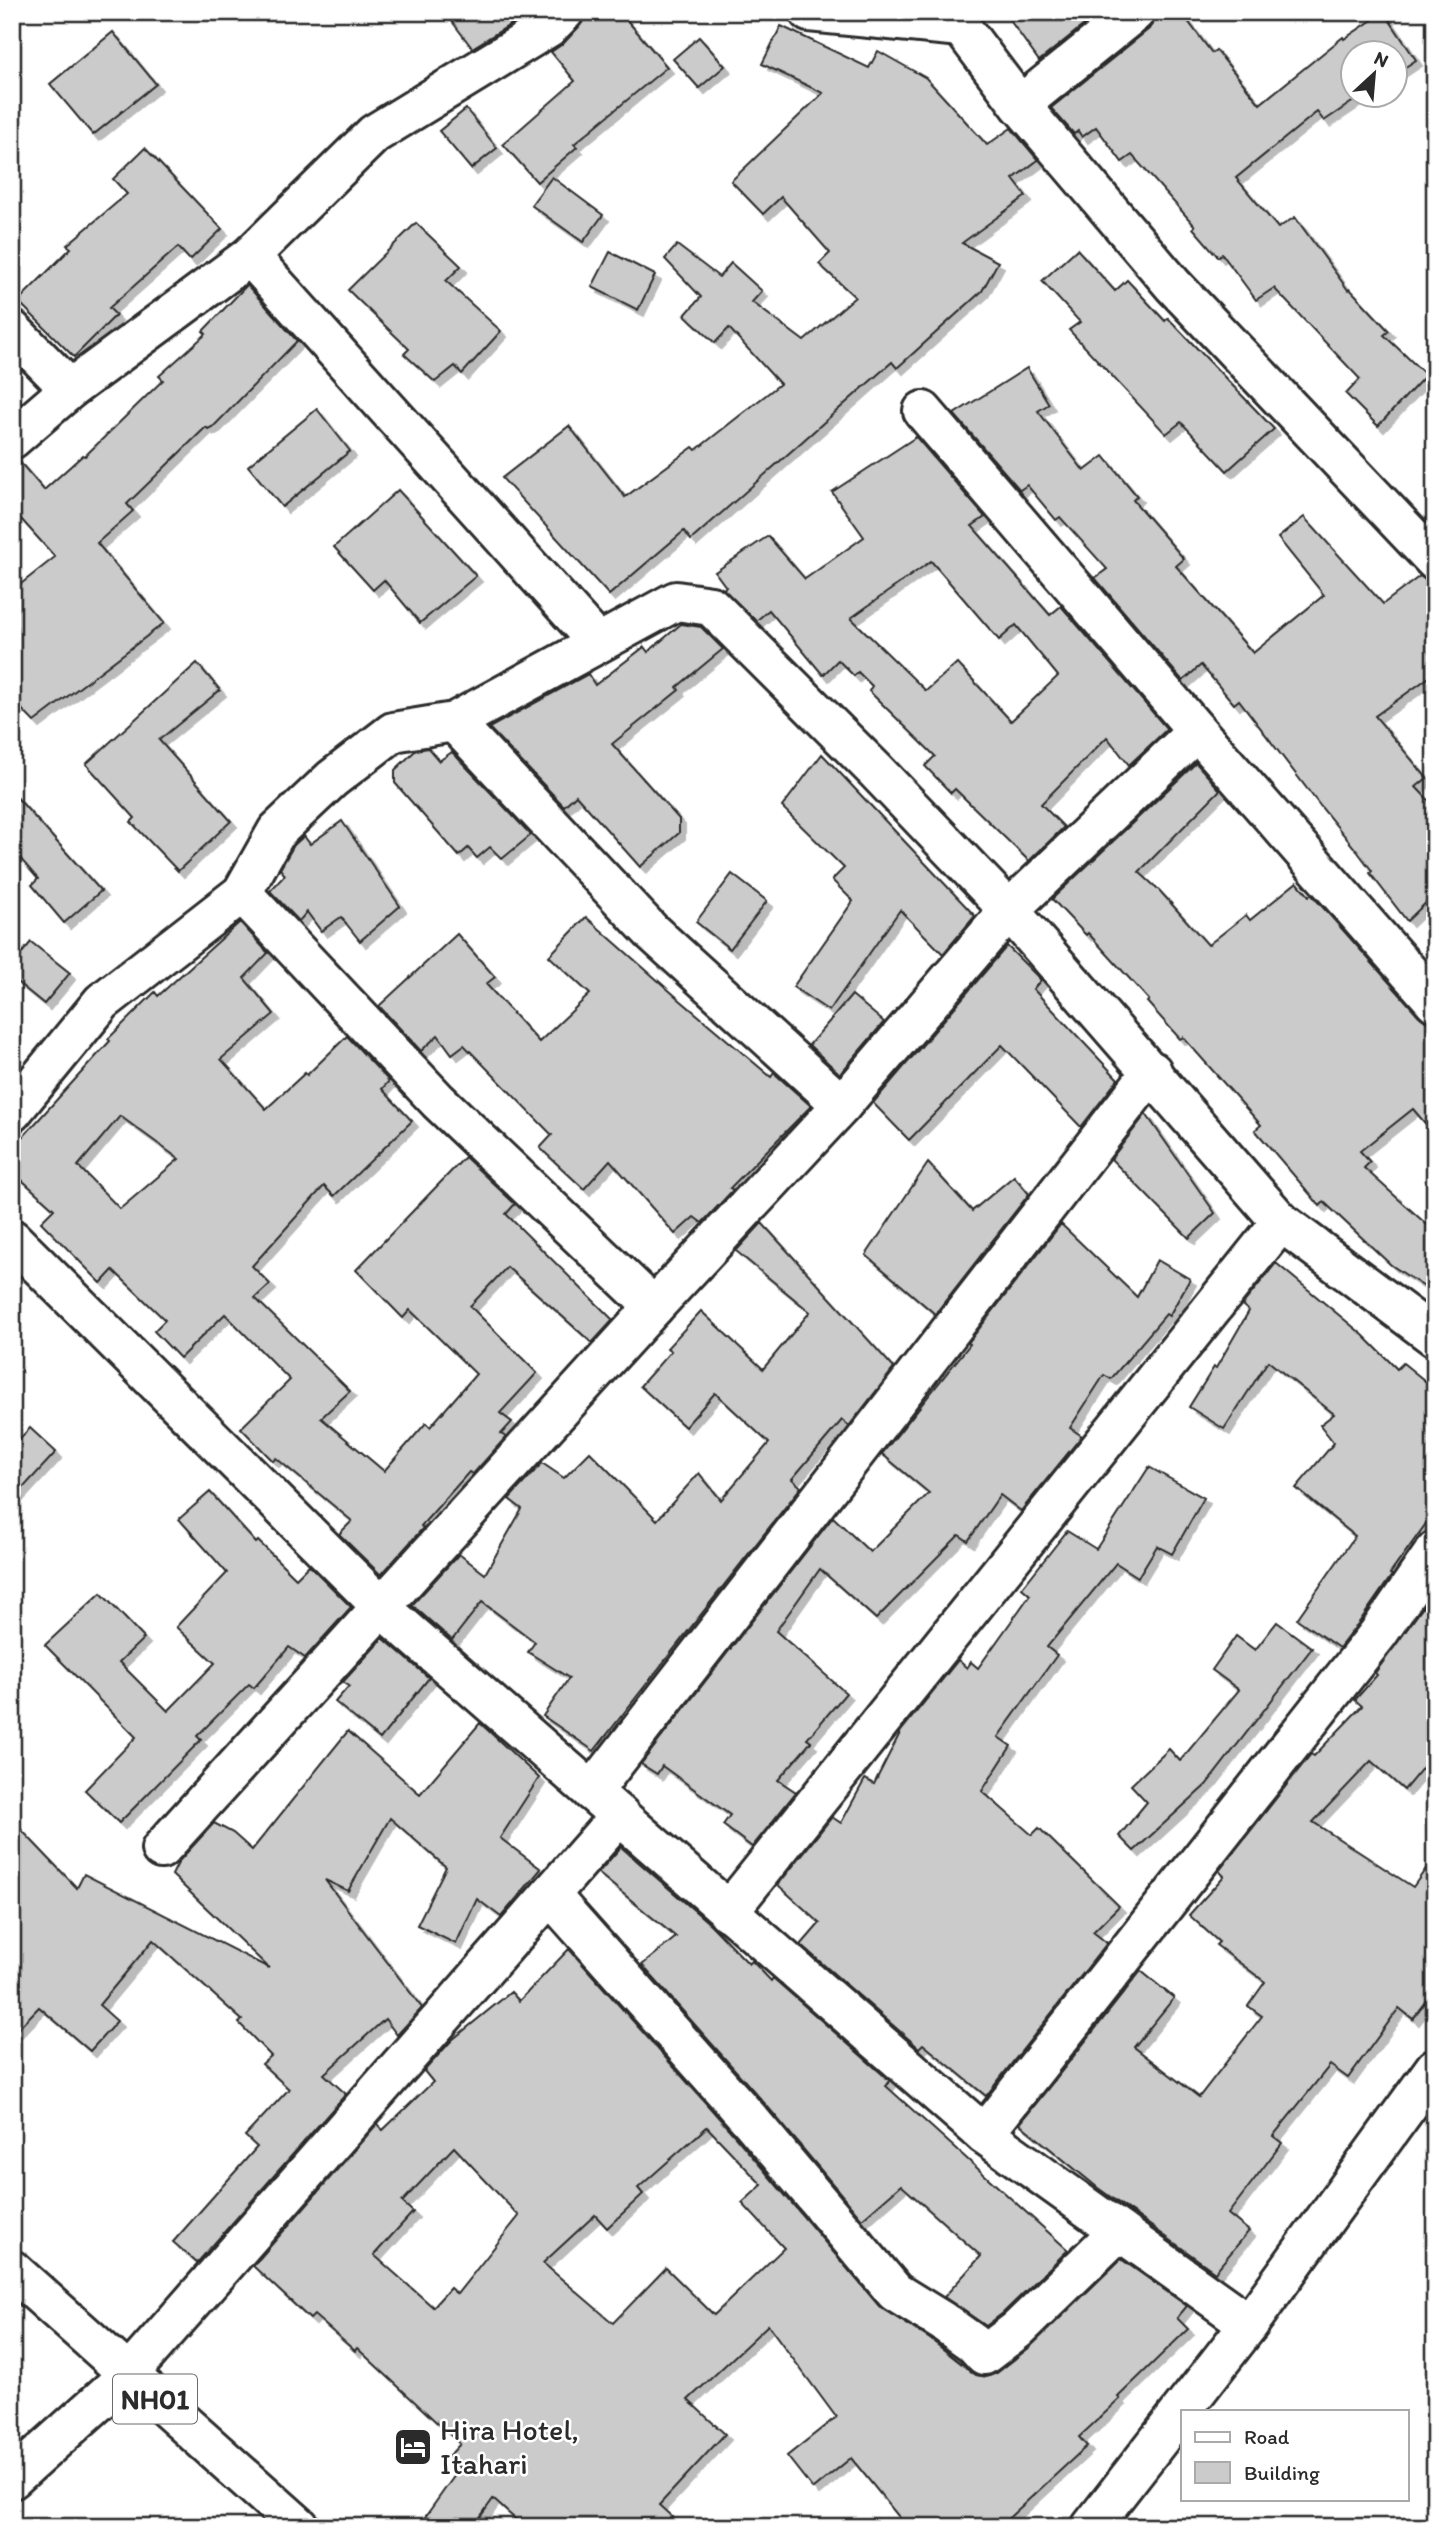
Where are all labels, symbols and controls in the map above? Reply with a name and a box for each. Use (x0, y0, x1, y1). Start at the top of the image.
north arrow (1338, 38, 1408, 108)
text: N (1370, 46, 1392, 72)
road number: NH01 (113, 2374, 197, 2424)
legend (1181, 2410, 1408, 2500)
place label: Hira Hotel, Itahari (440, 2411, 579, 2482)
text: Road (1244, 2424, 1290, 2449)
hotel icon: Hira Hotel, Itahari (392, 2426, 434, 2468)
text: Building (1244, 2460, 1320, 2485)

